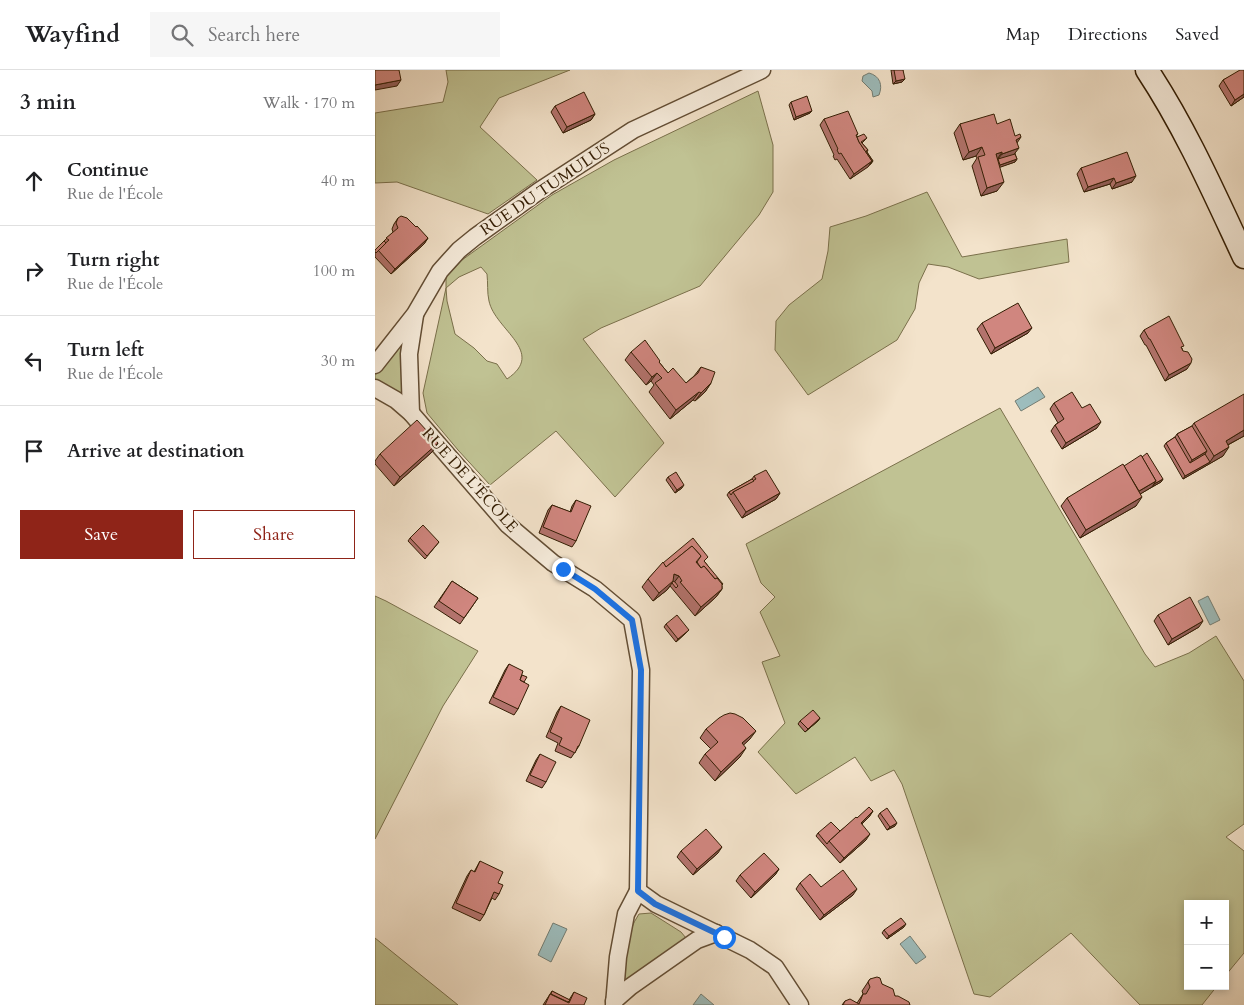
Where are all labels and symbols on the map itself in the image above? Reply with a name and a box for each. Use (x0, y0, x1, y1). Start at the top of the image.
street label: RUE DU TUMULUS (476, 137, 614, 241)
street label: RUE DE L'ÉCOLE (417, 423, 523, 537)
route end (552, 558, 575, 581)
route start (713, 926, 736, 949)

